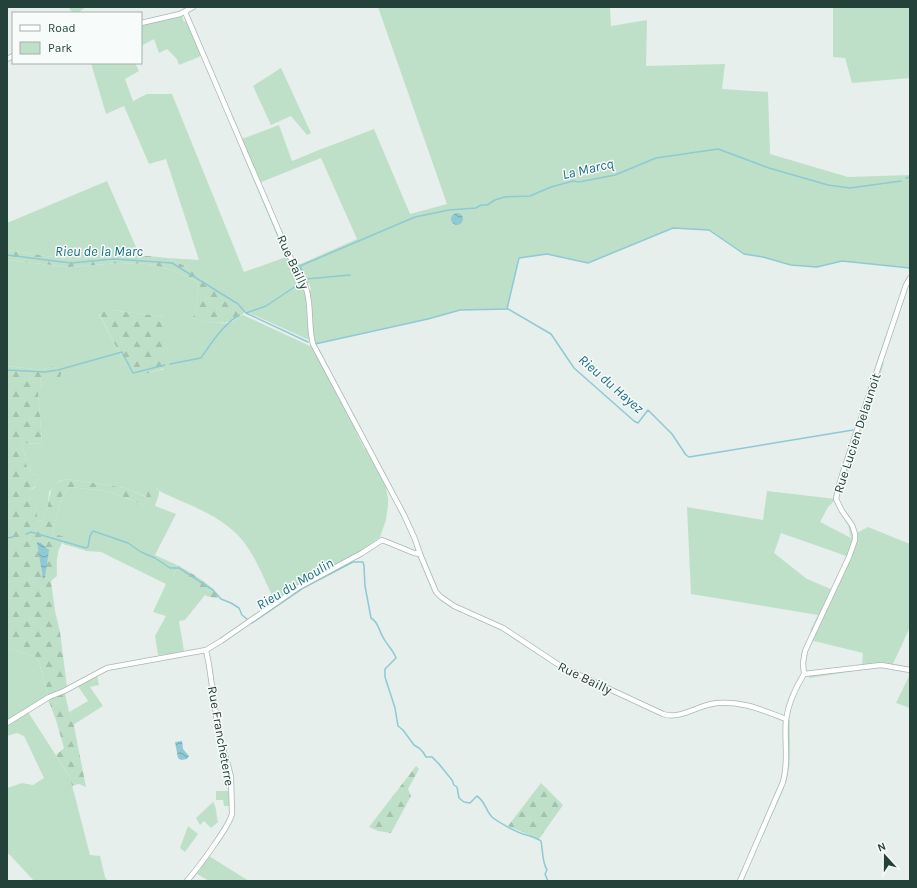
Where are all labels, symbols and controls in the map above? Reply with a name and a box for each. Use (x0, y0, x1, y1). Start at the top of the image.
legend (12, 12, 142, 64)
text: Road (48, 21, 76, 35)
text: Park (48, 41, 73, 55)
water label: La Marcq (561, 155, 615, 183)
street label: Rue Bailly (274, 233, 312, 291)
water label: Rieu de la Marc (55, 243, 144, 260)
water label: Rieu du Hayez (575, 351, 647, 417)
street label: Rue Lucien Delaunoit (830, 371, 884, 495)
water label: Rieu du Moulin (253, 554, 337, 614)
street label: Rue Bailly (556, 659, 614, 697)
street label: Rue Francheterre (205, 685, 237, 787)
north arrow (865, 836, 905, 876)
text: N (876, 840, 888, 855)

